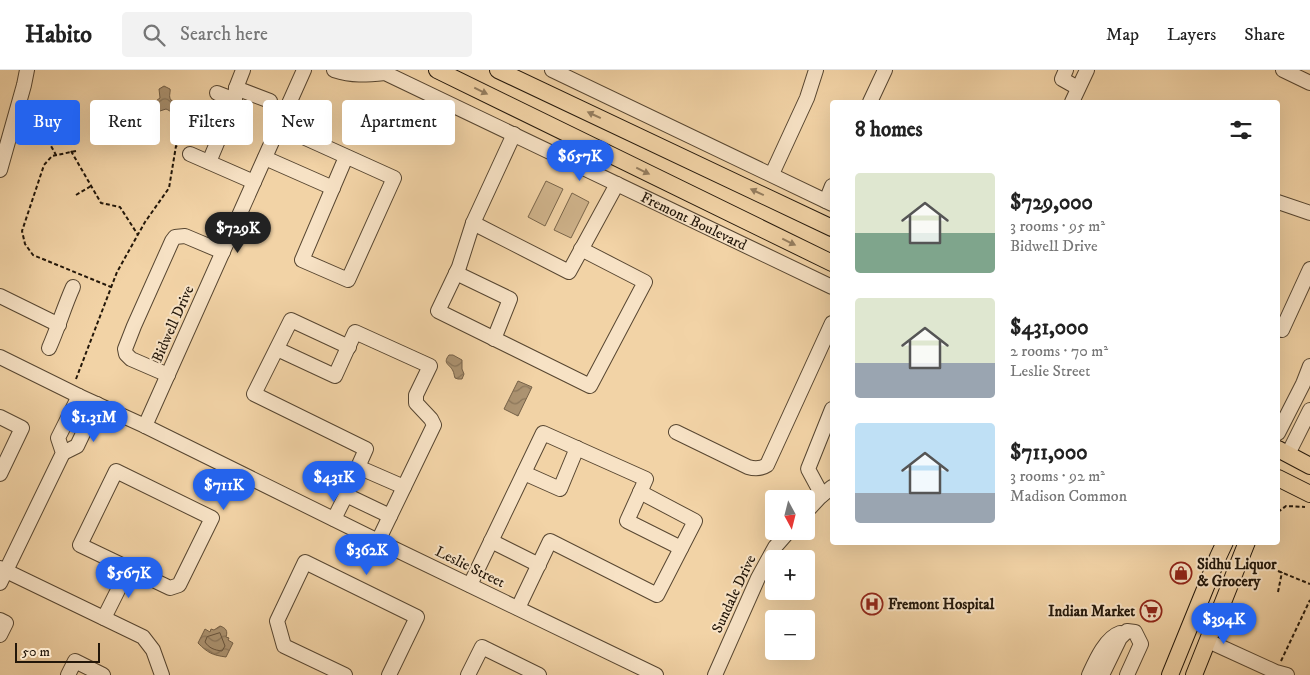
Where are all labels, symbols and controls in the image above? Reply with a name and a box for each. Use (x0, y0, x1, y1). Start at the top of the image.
search box (122, 12, 472, 57)
text: Habito (25, 20, 92, 50)
icon: search (140, 21, 168, 49)
text: Search here (180, 23, 268, 46)
text: Map (1106, 24, 1139, 46)
text: Layers (1167, 24, 1216, 46)
text: Share (1244, 24, 1285, 46)
one-way arrow (474, 88, 488, 96)
chip: Buy (15, 100, 80, 145)
chip: Rent (90, 100, 160, 145)
chip: Filters (170, 100, 253, 145)
chip: New (263, 100, 332, 145)
chip: Apartment (342, 100, 455, 145)
one-way arrow (587, 111, 601, 119)
icon: filters (1227, 116, 1255, 144)
text: 8 homes (855, 117, 923, 143)
pin: $657K (545, 140, 615, 182)
text: $657K (558, 146, 602, 166)
one-way arrow (636, 167, 650, 175)
street label: Fremont Boulevard (638, 187, 750, 255)
one-way arrow (750, 188, 764, 196)
text: $729,000 (1010, 190, 1093, 216)
icon: home (895, 193, 955, 253)
pin: $729K (203, 212, 273, 254)
text: 3 rooms · 95 m² (1010, 216, 1105, 236)
text: $729K (216, 218, 260, 238)
text: Bidwell Drive (1010, 236, 1098, 256)
one-way arrow (782, 238, 796, 246)
street label: Bidwell Drive (148, 283, 198, 365)
text: $431,000 (1010, 315, 1089, 341)
icon: home (895, 318, 955, 378)
text: 2 rooms · 70 m² (1010, 341, 1108, 361)
text: Leslie Street (1010, 361, 1090, 381)
pin: $1.31M (53, 400, 135, 443)
text: $1.31M (72, 407, 116, 427)
text: $711,000 (1010, 440, 1088, 466)
icon: home (895, 443, 955, 503)
pin: $431K (299, 460, 369, 503)
text: 3 rooms · 92 m² (1010, 466, 1105, 486)
text: $431K (313, 467, 355, 487)
pin: $711K (189, 468, 259, 511)
text: $711K (204, 475, 244, 495)
text: Madison Common (1010, 486, 1127, 506)
north arrow (765, 490, 815, 540)
map controls (765, 490, 815, 660)
pin: $362K (332, 534, 402, 576)
text: $362K (346, 540, 388, 560)
street label: Leslie Street (432, 542, 508, 592)
button: + (765, 550, 815, 600)
street label: Sundale Drive (708, 552, 760, 636)
place label: Sidhu Liquor & Grocery (1197, 555, 1277, 591)
pin: $567K (94, 556, 164, 599)
shop icon: Sidhu Liquor & Grocery (1169, 561, 1193, 585)
text: $567K (107, 563, 151, 583)
hospital icon: Fremont Hospital (860, 592, 884, 616)
place label: Fremont Hospital (888, 595, 995, 614)
supermarket icon: Indian Market (1139, 599, 1163, 623)
place label: Indian Market (1048, 602, 1135, 621)
pin: $394K (1189, 602, 1259, 645)
text: $394K (1202, 609, 1246, 629)
button: − (765, 610, 815, 660)
scale bar (15, 640, 100, 663)
text: 50 m (22, 643, 50, 661)

